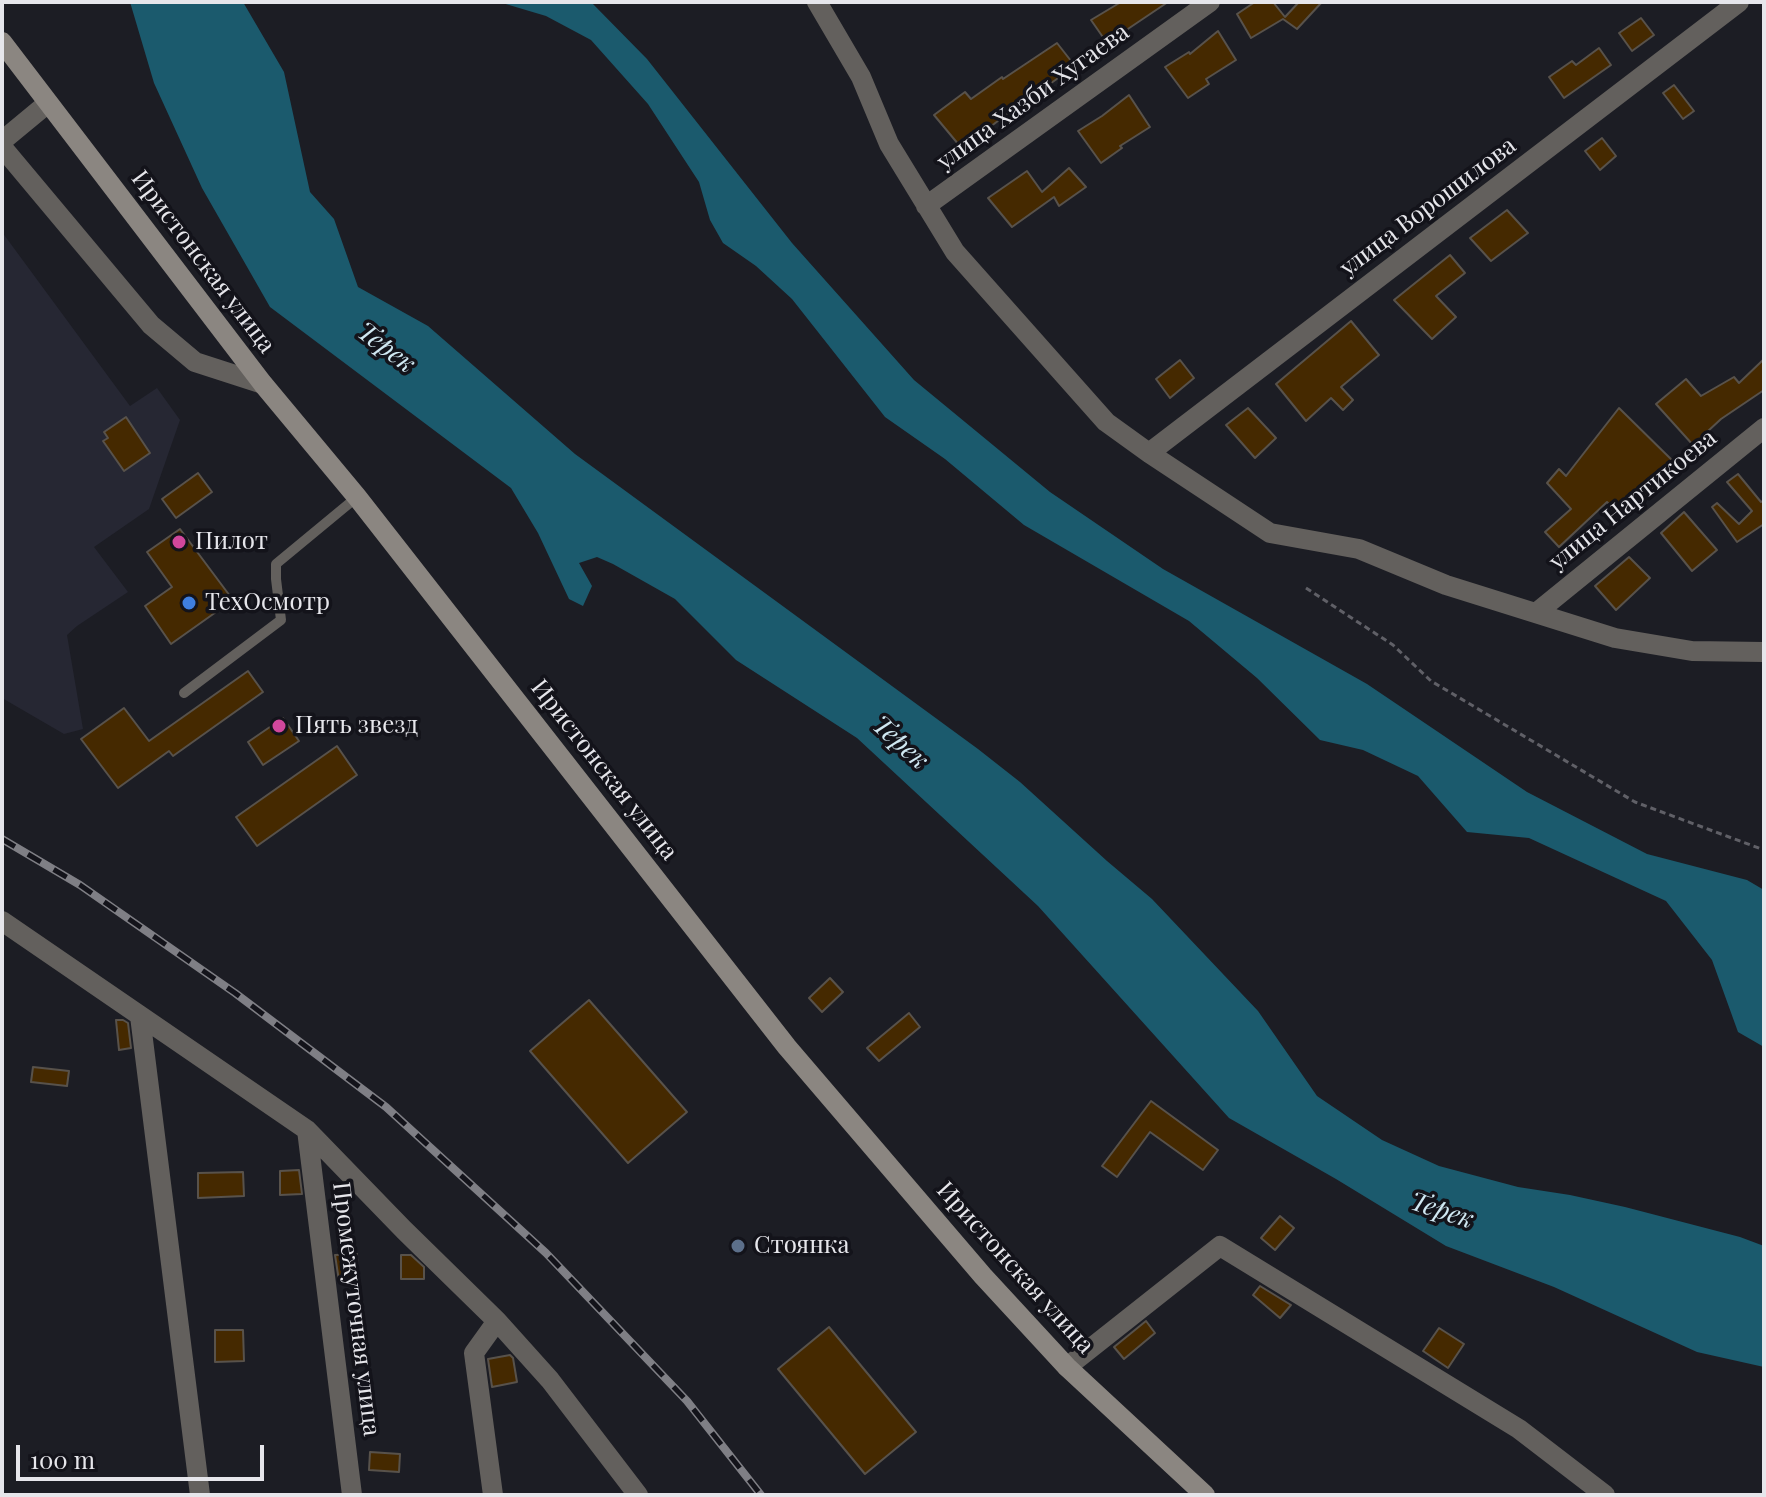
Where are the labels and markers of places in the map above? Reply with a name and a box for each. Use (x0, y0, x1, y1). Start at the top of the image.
place label: Пилот (195, 528, 268, 556)
marker: Пилот (170, 533, 188, 551)
place label: ТехОсмотр (205, 589, 330, 617)
marker: ТехОсмотр (180, 594, 198, 612)
place label: Пять звезд (295, 712, 418, 740)
marker: Пять звезд (270, 717, 288, 735)
place label: Стоянка (754, 1232, 849, 1260)
marker: Стоянка (729, 1237, 747, 1255)

